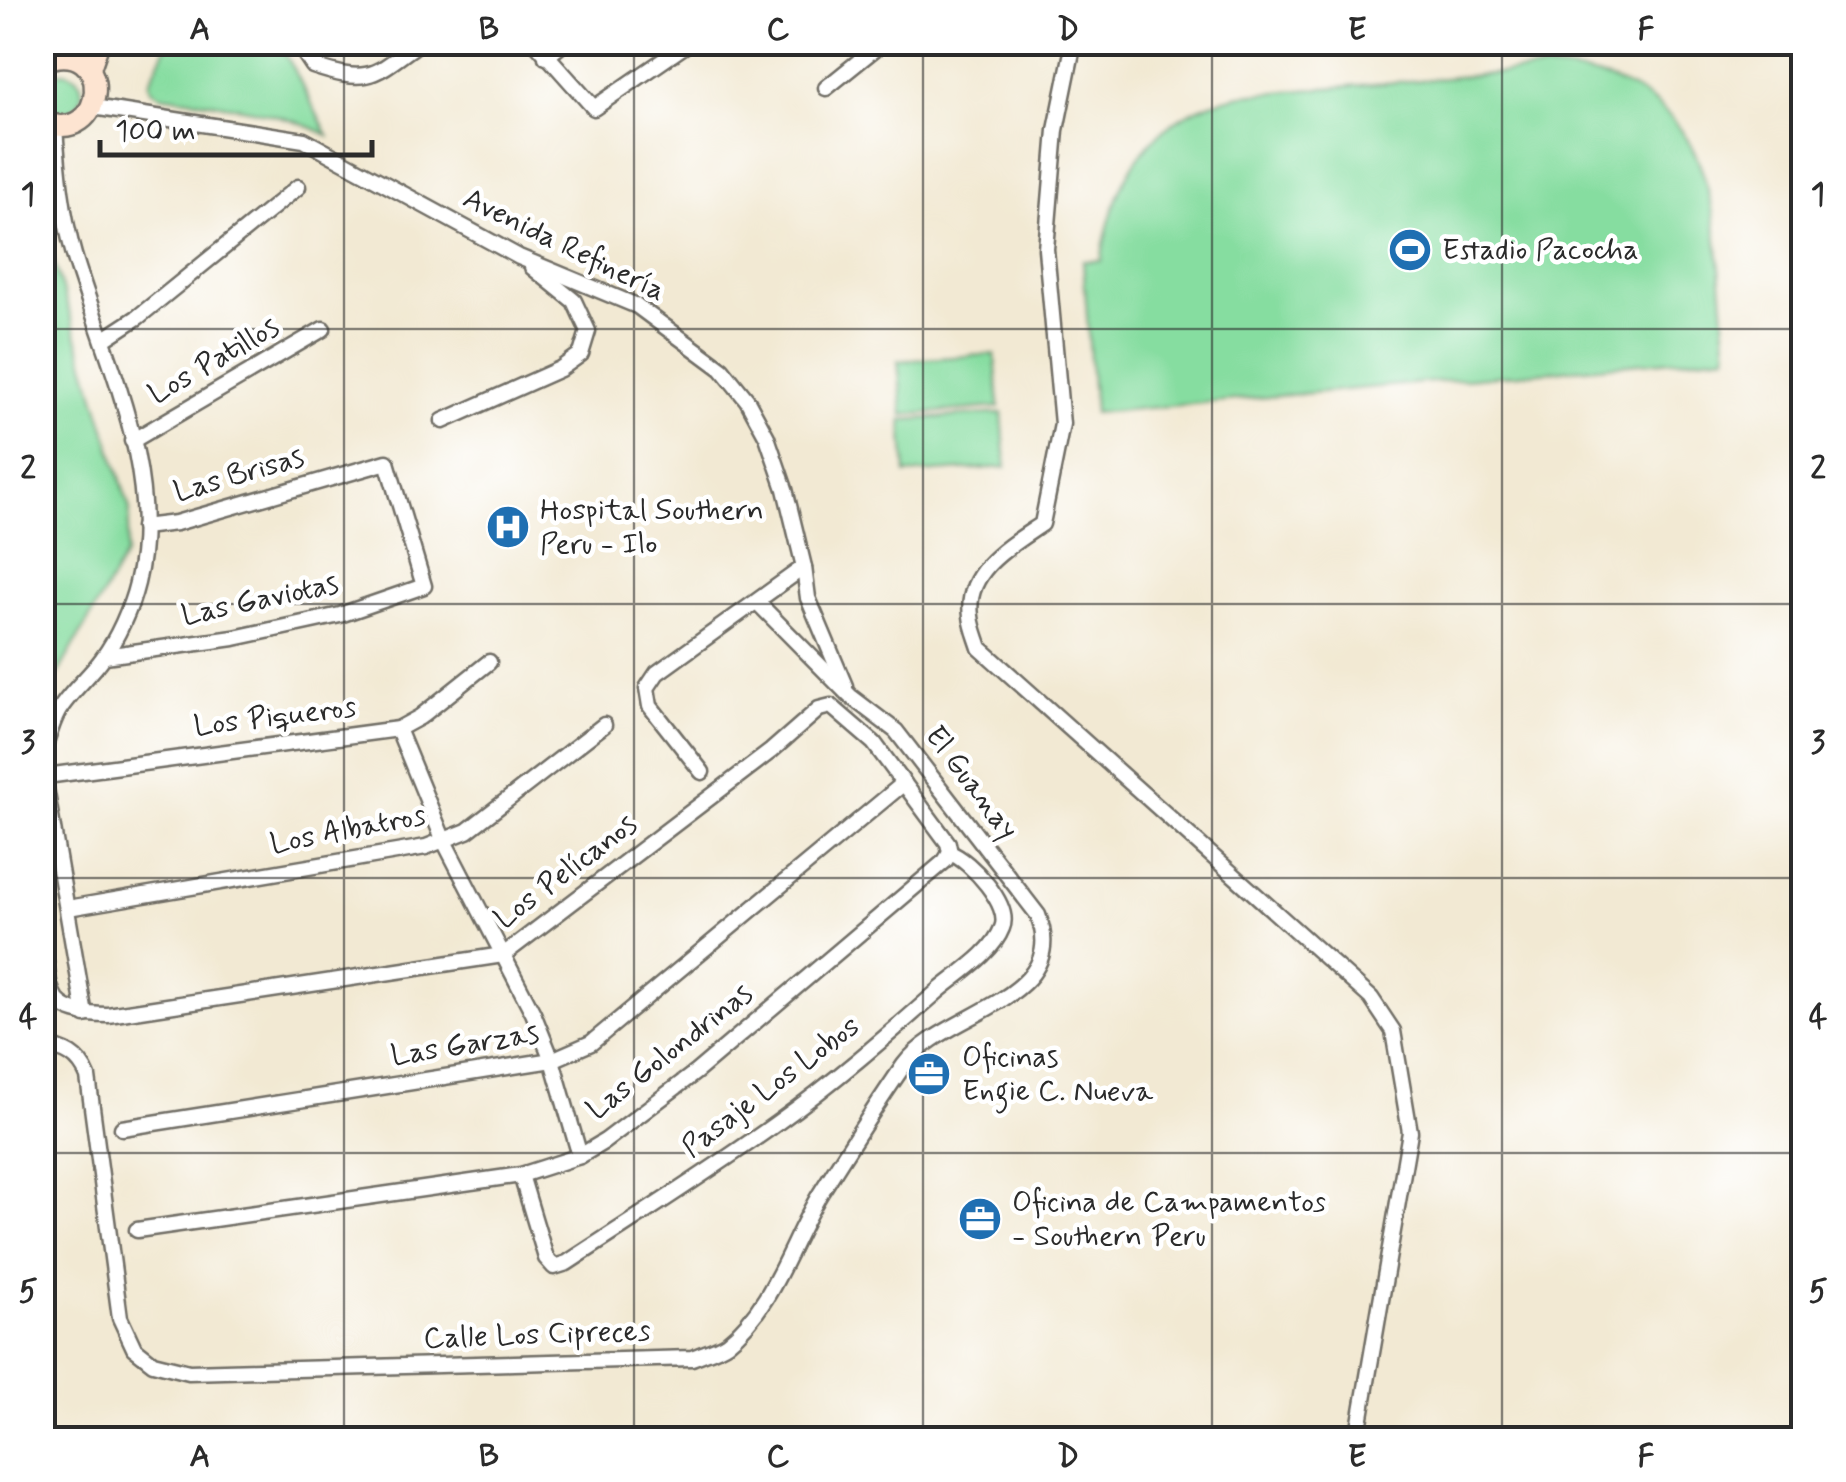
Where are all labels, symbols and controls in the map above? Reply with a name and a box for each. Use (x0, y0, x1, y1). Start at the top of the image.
text: A (190, 9, 210, 51)
text: B (479, 9, 499, 51)
text: C (767, 9, 790, 51)
text: D (1057, 9, 1079, 51)
text: E (1348, 9, 1367, 51)
text: F (1638, 9, 1655, 51)
scale bar (100, 95, 372, 157)
text: 100 m (115, 112, 196, 151)
text: 1 (21, 174, 35, 216)
text: 1 (1811, 174, 1825, 216)
street label: Avenida Refinería (456, 179, 672, 311)
sports icon: Estadio Pacocha (1387, 227, 1433, 273)
place label: Estadio Pacocha (1442, 231, 1639, 270)
street label: Los Patillos (142, 308, 286, 414)
street label: Las Brisas (169, 438, 309, 512)
text: 2 (20, 448, 36, 490)
text: 2 (1810, 448, 1826, 490)
place label: Hospital Southern Peru - Ilo (540, 491, 764, 564)
hospital icon: Hospital Southern Peru - Ilo (485, 504, 531, 550)
street label: Las Gaviotas (178, 564, 342, 636)
street label: Los Piqueros (192, 688, 358, 746)
street label: El Guanay (915, 718, 1027, 848)
text: 3 (21, 722, 36, 764)
text: 3 (1811, 722, 1826, 764)
street label: Los Albatros (267, 796, 429, 864)
street label: Los Pelícanos (487, 805, 645, 939)
street label: Las Golondrinas (579, 975, 761, 1129)
text: 4 (19, 997, 38, 1039)
text: 4 (1809, 997, 1828, 1039)
street label: Pasaje Los Lobos (674, 1007, 868, 1167)
street label: Las Garzas (388, 1014, 542, 1076)
place label: Oficinas Engie C. Nueva (962, 1038, 1154, 1114)
office icon: Oficinas Engie C. Nueva (906, 1051, 952, 1097)
place label: Oficina de Campamentos - Southern Peru (1012, 1183, 1326, 1256)
office icon: Oficina de Campamentos - Southern Peru (957, 1196, 1003, 1242)
text: 5 (18, 1271, 38, 1313)
text: 5 (1808, 1271, 1828, 1313)
street label: Calle Los Cipreces (423, 1312, 651, 1358)
text: A (190, 1436, 210, 1478)
text: B (479, 1436, 499, 1478)
text: C (767, 1436, 790, 1478)
text: D (1057, 1436, 1079, 1478)
text: E (1348, 1436, 1367, 1478)
text: F (1638, 1436, 1655, 1478)

